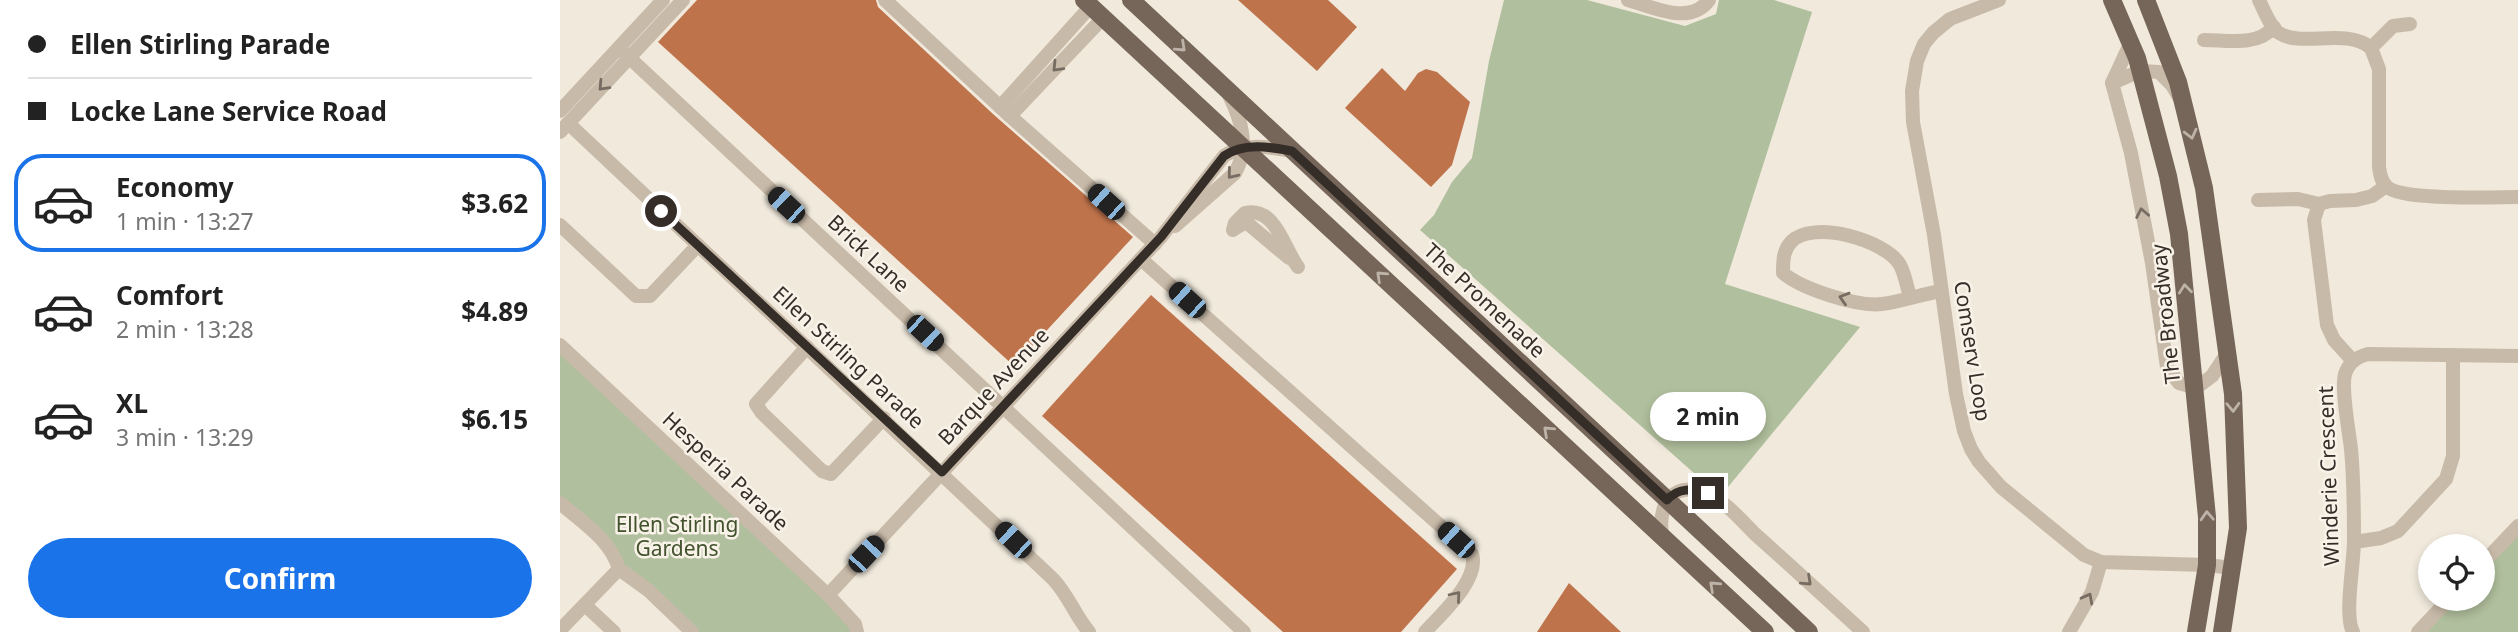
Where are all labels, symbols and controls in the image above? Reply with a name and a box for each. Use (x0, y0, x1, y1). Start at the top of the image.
text: Ellen Stirling Parade (70, 26, 330, 62)
one-way arrow (1173, 38, 1186, 51)
one-way arrow (1052, 59, 1065, 72)
one-way arrow (599, 78, 611, 91)
text: Locke Lane Service Road (70, 93, 387, 129)
one-way arrow (2183, 128, 2197, 140)
one-way arrow (1227, 166, 1240, 179)
text: Economy (116, 169, 234, 205)
icon: car (32, 172, 95, 235)
car (1084, 180, 1129, 224)
car (764, 183, 809, 227)
text: $3.62 (461, 185, 528, 221)
route start (645, 195, 677, 227)
text: 1 min · 13:27 (116, 205, 254, 237)
one-way arrow (2136, 207, 2151, 219)
street label: Brick Lane (822, 208, 916, 298)
street label: The Promenade (1418, 236, 1552, 364)
street label: The Broadway (2144, 243, 2186, 385)
one-way arrow (1376, 272, 1389, 285)
text: Comfort (116, 277, 224, 313)
car (1165, 278, 1210, 322)
street label: Ellen Stirling Parade (767, 279, 931, 435)
street label: Comserv Loop (1948, 279, 1998, 423)
icon: car (32, 280, 95, 343)
one-way arrow (2178, 284, 2193, 295)
one-way arrow (1838, 292, 1850, 307)
text: $4.89 (461, 293, 528, 329)
car (903, 311, 948, 355)
text: 2 min · 13:28 (116, 313, 254, 345)
street label: Barque Avenue (931, 321, 1055, 451)
text: XL (116, 385, 148, 421)
street label: Winderie Crescent (2311, 385, 2345, 566)
icon: car (32, 388, 95, 451)
callout: 2 min (1650, 392, 1766, 440)
text: 2 min (1676, 400, 1740, 432)
text: $6.15 (461, 401, 528, 437)
one-way arrow (2226, 402, 2241, 413)
street label: Hesperia Parade (657, 405, 795, 537)
text: 3 min · 13:29 (116, 421, 254, 453)
one-way arrow (1543, 427, 1556, 439)
route end (1692, 477, 1724, 509)
park label: Ellen Stirling Gardens (616, 510, 738, 562)
one-way arrow (2199, 510, 2214, 521)
car (991, 518, 1036, 562)
car (1434, 518, 1479, 562)
car (844, 531, 889, 577)
map controls (2418, 534, 2495, 611)
button: locate (2418, 534, 2495, 611)
button: Confirm (28, 538, 532, 618)
one-way arrow (1799, 572, 1812, 585)
one-way arrow (1710, 581, 1723, 594)
one-way arrow (1448, 592, 1460, 605)
one-way arrow (2080, 593, 2093, 606)

